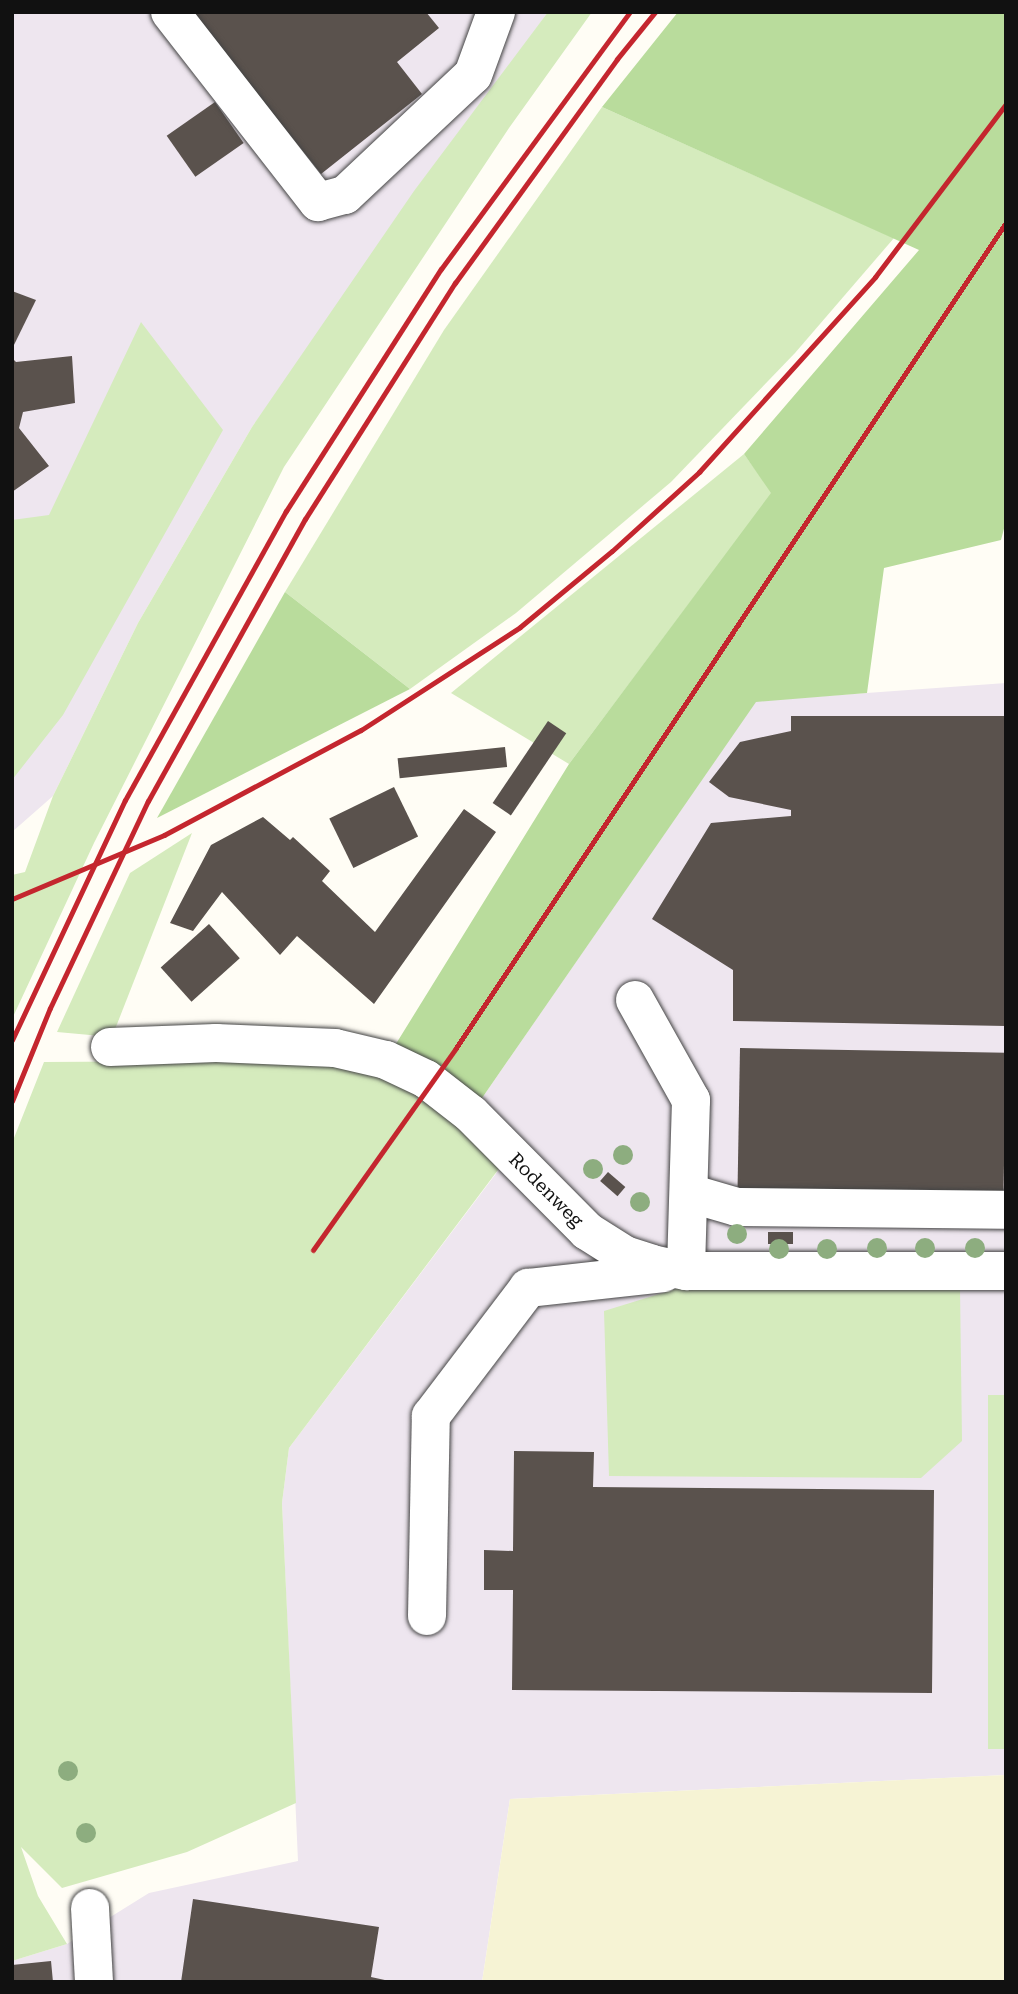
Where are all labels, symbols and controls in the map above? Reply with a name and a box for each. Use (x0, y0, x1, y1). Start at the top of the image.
street label: Rodenweg (504, 1148, 588, 1232)

